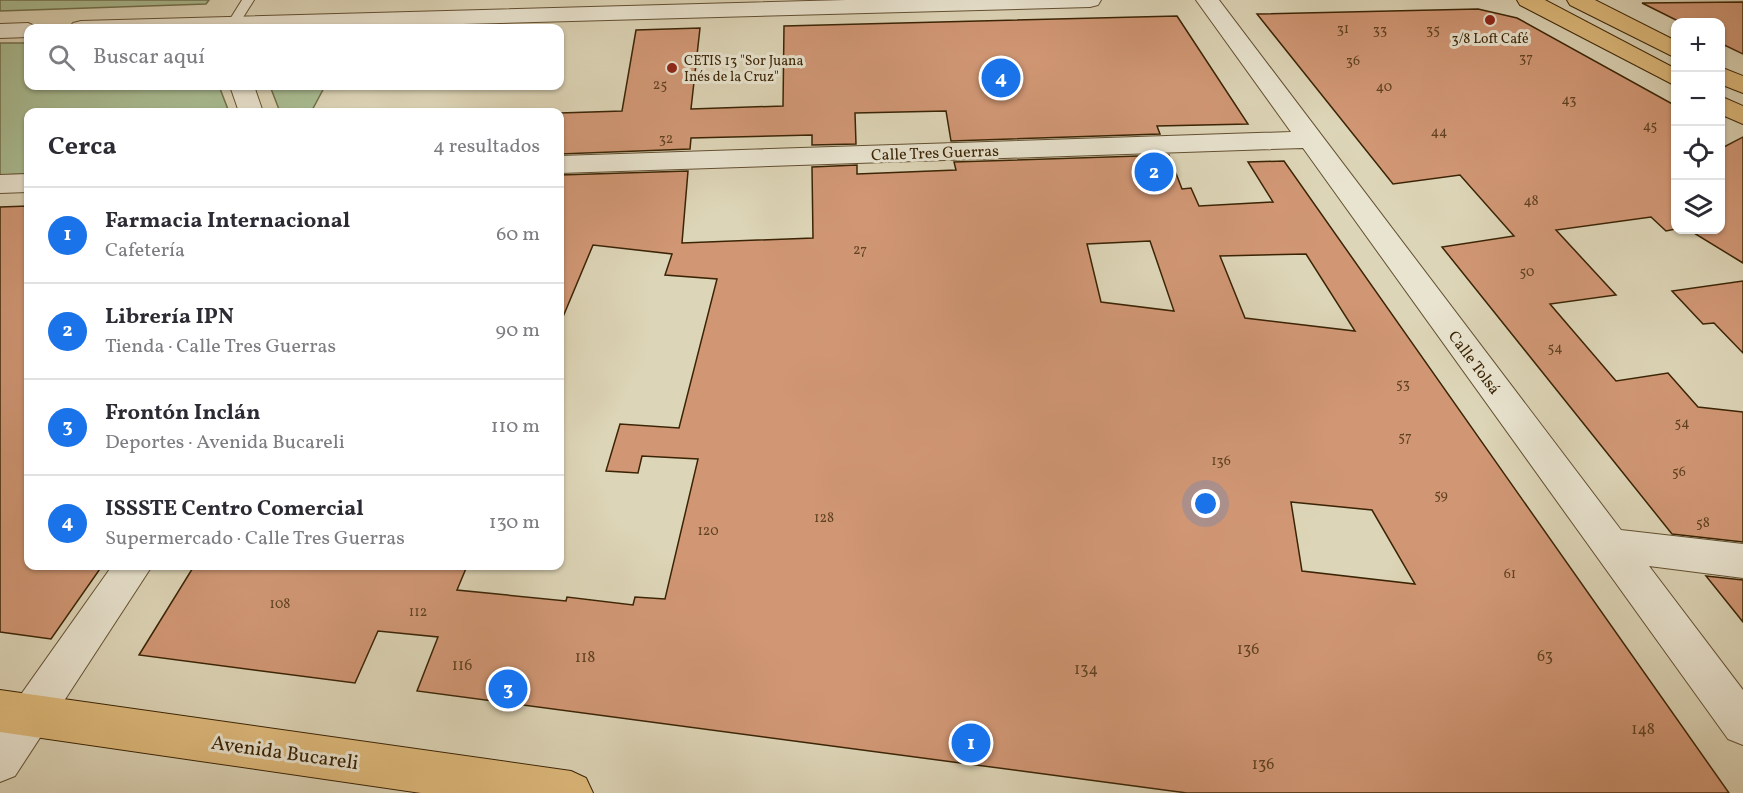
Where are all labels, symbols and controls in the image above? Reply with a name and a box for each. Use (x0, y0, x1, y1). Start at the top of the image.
marker: 3/8 Loft Café (1483, 13, 1497, 27)
map controls (1671, 18, 1725, 234)
button: + (1671, 18, 1725, 72)
house number: 31 (1337, 20, 1349, 39)
house number: 33 (1373, 21, 1387, 40)
house number: 35 (1426, 21, 1440, 40)
search box (24, 24, 564, 90)
place label: 3/8 Loft Café (1451, 30, 1529, 49)
icon: search (45, 41, 78, 74)
text: Buscar aquí (93, 42, 205, 73)
house number: 37 (1519, 49, 1533, 68)
place label: CETIS 13 "Sor Juana Inés de la Cruz" (684, 52, 803, 87)
house number: 36 (1346, 52, 1360, 71)
pin: 4 (982, 56, 1020, 100)
marker: CETIS 13 "Sor Juana Inés de la Cruz" (665, 61, 679, 75)
button: − (1671, 72, 1725, 126)
house number: 25 (653, 76, 667, 95)
house number: 40 (1376, 78, 1392, 97)
house number: 43 (1562, 91, 1576, 110)
house number: 45 (1643, 117, 1657, 136)
house number: 44 (1431, 123, 1447, 142)
button: locate (1671, 126, 1725, 180)
text: Cerca (48, 129, 117, 165)
house number: 32 (659, 130, 673, 149)
text: 4 resultados (433, 133, 540, 161)
street label: Calle Tres Guerras (871, 141, 1000, 167)
pin: 2 (1134, 150, 1174, 195)
button: layers (1671, 180, 1725, 234)
house number: 48 (1523, 192, 1539, 211)
text: Farmacia Internacional (105, 206, 350, 237)
text: 1 (63, 221, 72, 249)
text: 60 m (496, 221, 540, 249)
text: Cafetería (105, 237, 185, 265)
house number: 27 (853, 241, 867, 260)
house number: 50 (1520, 263, 1534, 282)
text: Librería IPN (105, 302, 234, 333)
text: 2 (62, 317, 73, 345)
text: 90 m (496, 317, 540, 345)
street label: Calle Tolsá (1442, 327, 1505, 400)
text: Tienda · Calle Tres Guerras (105, 333, 336, 361)
house number: 54 (1547, 339, 1563, 358)
house number: 53 (1396, 375, 1410, 394)
text: Frontón Inclán (105, 398, 260, 429)
text: 3 (62, 413, 73, 441)
text: 110 m (491, 413, 540, 441)
house number: 54 (1674, 414, 1690, 433)
house number: 57 (1398, 428, 1412, 447)
text: Deportes · Avenida Bucareli (105, 429, 345, 457)
house number: 136 (1211, 452, 1231, 471)
house number: 56 (1672, 463, 1686, 482)
house number: 59 (1434, 486, 1448, 505)
your location (1191, 489, 1220, 518)
text: ISSSTE Centro Comercial (105, 494, 364, 525)
text: 4 (61, 509, 74, 537)
text: 130 m (489, 509, 540, 537)
house number: 128 (814, 509, 834, 528)
house number: 58 (1696, 514, 1710, 533)
house number: 120 (697, 522, 719, 541)
text: Supermercado · Calle Tres Guerras (105, 525, 405, 553)
house number: 61 (1504, 565, 1516, 584)
house number: 108 (270, 595, 290, 614)
house number: 112 (409, 603, 427, 622)
house number: 136 (1237, 639, 1259, 661)
house number: 63 (1537, 646, 1553, 668)
house number: 118 (575, 647, 595, 669)
house number: 116 (452, 655, 472, 677)
house number: 134 (1074, 659, 1098, 681)
pin: 3 (488, 666, 528, 712)
house number: 148 (1631, 719, 1655, 741)
pin: 1 (952, 720, 990, 766)
street label: Avenida Bucareli (209, 730, 360, 778)
house number: 136 (1252, 754, 1274, 776)

